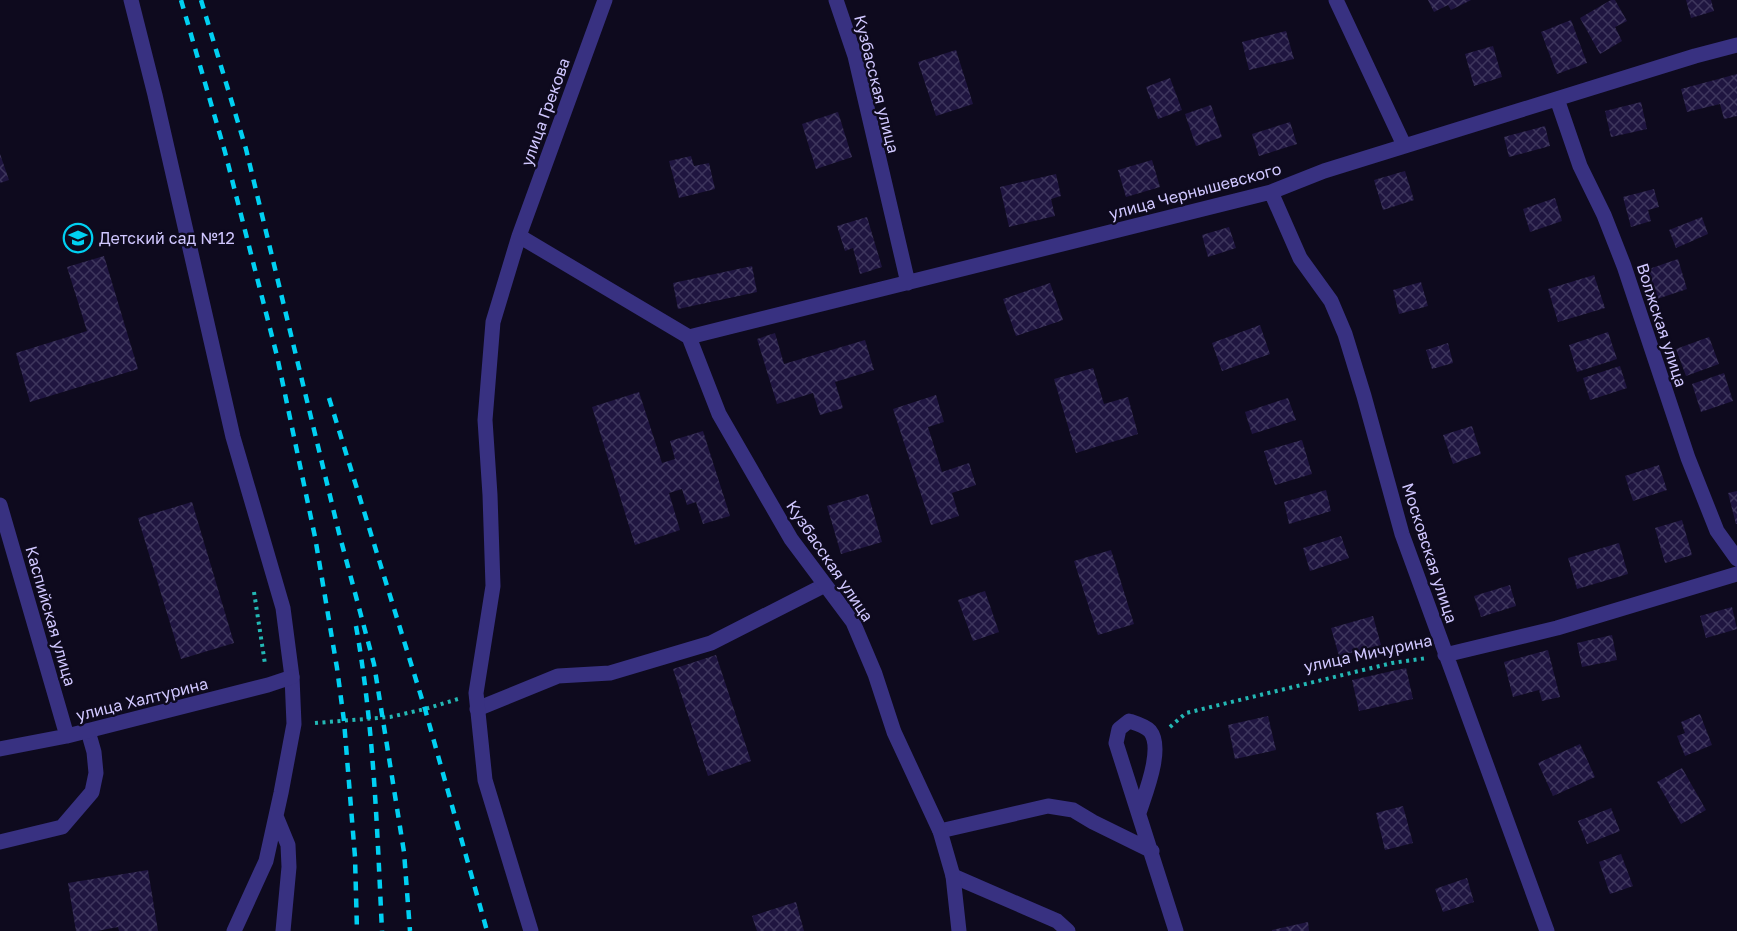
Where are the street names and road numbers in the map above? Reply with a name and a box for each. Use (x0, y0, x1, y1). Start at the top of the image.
street label: Кузбасская улица (850, 13, 904, 155)
street label: улица Грекова (516, 55, 574, 169)
street label: улица Чернышевского (1107, 158, 1283, 224)
street label: Волжская улица (1633, 261, 1691, 389)
street label: Московская улица (1398, 480, 1462, 626)
street label: Кузбасская улица (782, 497, 878, 625)
street label: Каспийская улица (21, 544, 81, 688)
street label: улица Мичурина (1302, 630, 1434, 676)
street label: улица Халтурина (74, 673, 210, 725)

